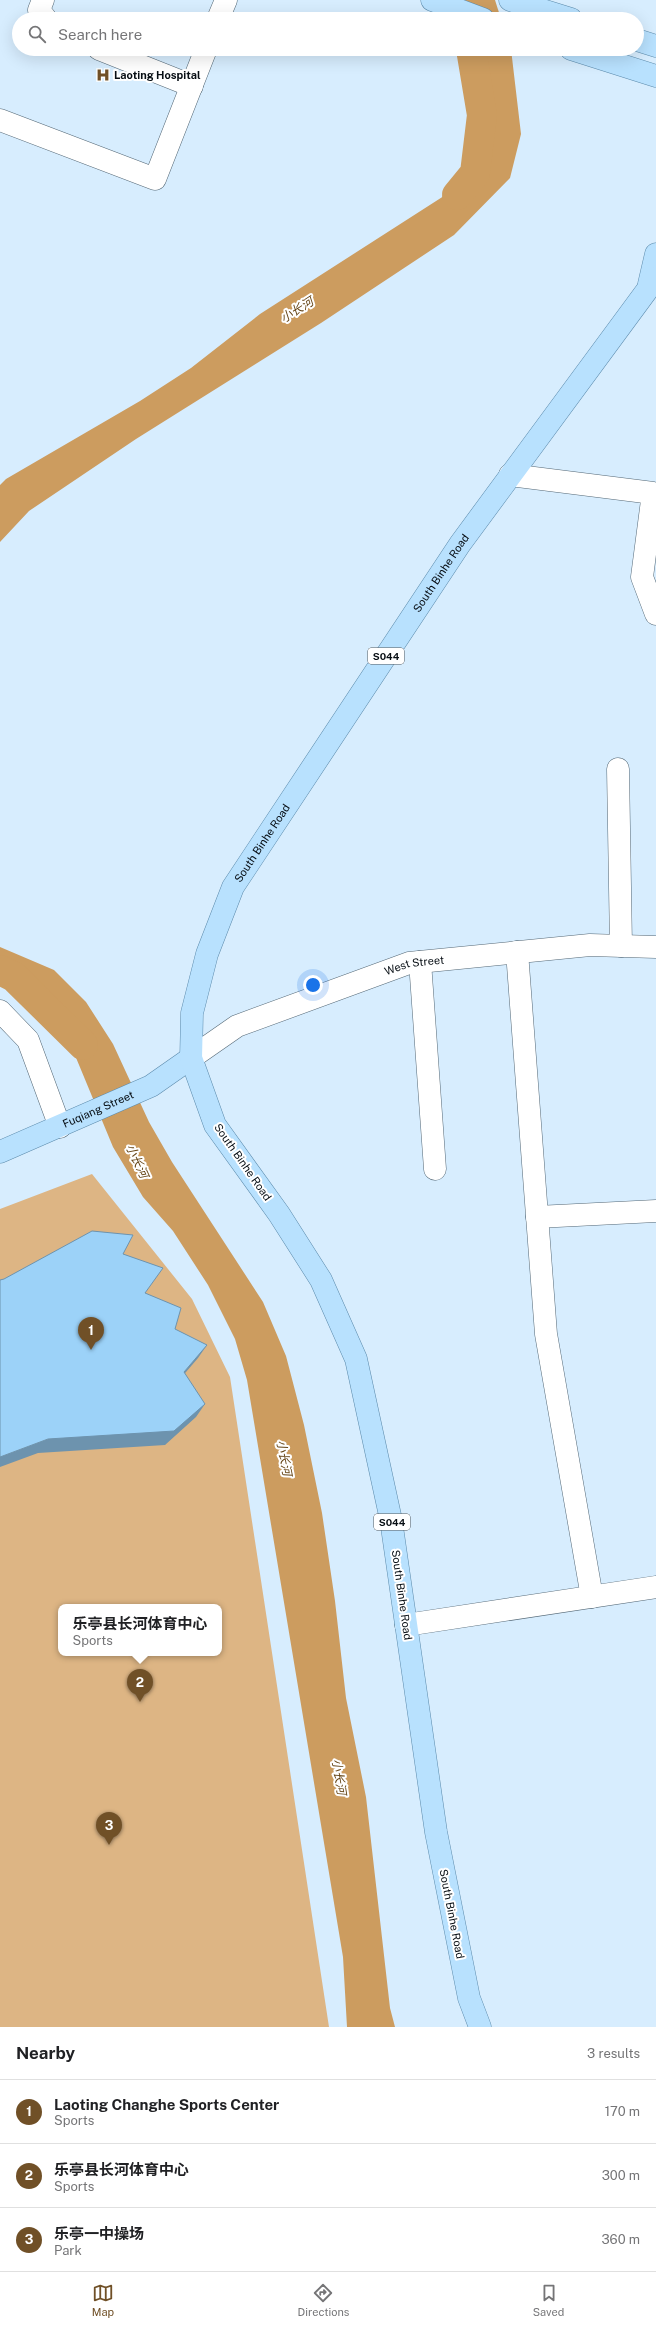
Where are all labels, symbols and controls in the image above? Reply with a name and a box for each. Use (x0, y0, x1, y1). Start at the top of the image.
search box (12, 12, 644, 56)
icon: search (26, 23, 48, 45)
text: Search here (58, 26, 142, 43)
hospital icon: Laoting Hospital (95, 67, 111, 83)
place label: Laoting Hospital (114, 69, 201, 81)
water label: 小长河 (278, 293, 318, 325)
street label: South Binhe Road (411, 532, 471, 614)
road number: S044 (368, 648, 404, 664)
street label: South Binhe Road (232, 802, 292, 884)
street label: West Street (383, 954, 445, 977)
your location (303, 975, 323, 995)
street label: Fuqiang Street (61, 1088, 135, 1130)
street label: South Binhe Road (212, 1121, 274, 1203)
water label: 小长河 (123, 1142, 152, 1182)
pin: 1 (78, 1317, 104, 1350)
water label: 小长河 (274, 1439, 295, 1479)
road number: S044 (374, 1514, 410, 1530)
street label: South Binhe Road (390, 1549, 414, 1641)
popup (58, 1604, 222, 1656)
text: 乐亭县长河体育中心 (72, 1615, 208, 1632)
text: Sports (72, 1633, 113, 1648)
pin: 2 (127, 1669, 153, 1702)
water label: 小长河 (329, 1758, 349, 1798)
pin: 3 (96, 1812, 122, 1845)
street label: South Binhe Road (437, 1868, 467, 1960)
text: Nearby (16, 2043, 75, 2063)
text: 3 results (587, 2046, 640, 2061)
text: Laoting Changhe Sports Center (54, 2096, 279, 2113)
text: 1 (26, 2104, 32, 2119)
text: 170 m (605, 2104, 640, 2119)
text: Sports (54, 2113, 94, 2128)
text: 乐亭县长河体育中心 (54, 2161, 189, 2178)
text: 2 (25, 2168, 33, 2183)
text: 300 m (602, 2168, 640, 2183)
text: Sports (54, 2179, 94, 2194)
text: 乐亭一中操场 (54, 2225, 144, 2242)
text: 3 (25, 2232, 33, 2247)
text: 360 m (602, 2232, 640, 2247)
text: Park (54, 2243, 82, 2258)
tab: Map (92, 2282, 114, 2318)
tab: Directions (298, 2282, 349, 2318)
tab: Saved (533, 2282, 564, 2318)

